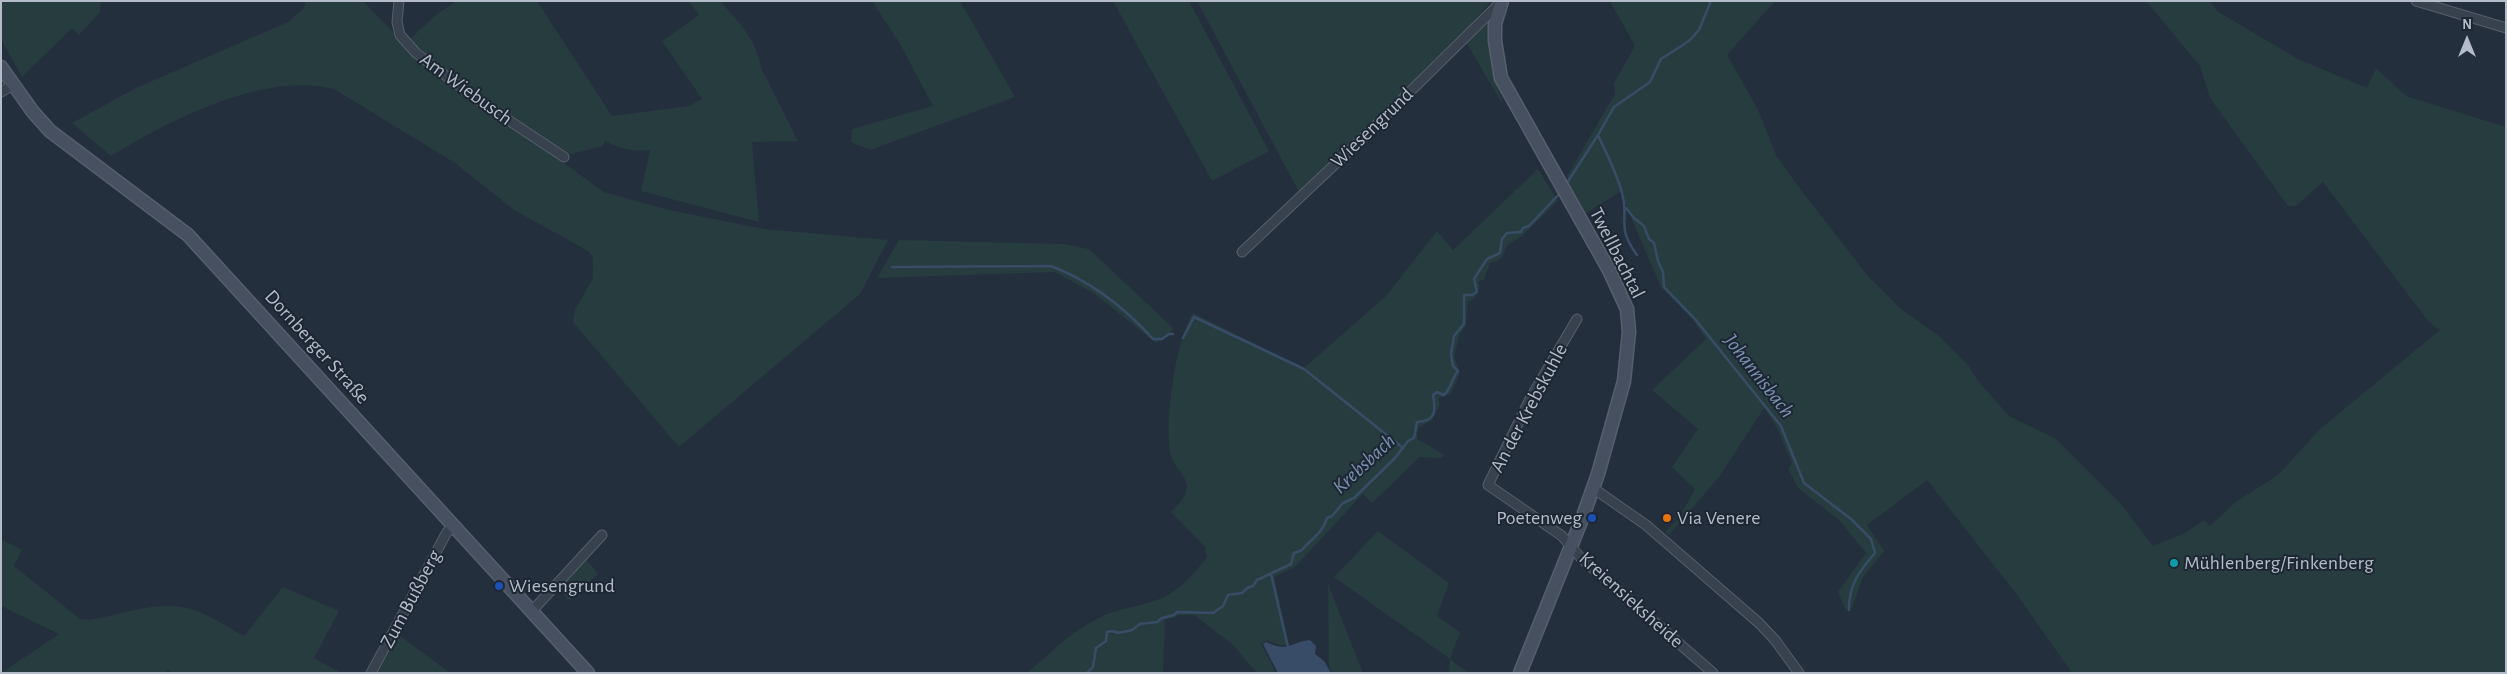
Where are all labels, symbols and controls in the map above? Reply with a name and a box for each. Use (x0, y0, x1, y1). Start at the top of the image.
north arrow (2442, 15, 2492, 65)
text: N (2462, 18, 2472, 32)
street label: Am Wiebusch (415, 47, 517, 131)
street label: Wiesengrund (1326, 83, 1418, 173)
street label: Twellbachtal (1584, 203, 1650, 303)
street label: Dornberger Straße (259, 285, 375, 409)
water label: Johannisbach (1718, 329, 1800, 423)
street label: An der Krebskuhle (1485, 340, 1573, 476)
water label: Krebsbach (1327, 429, 1401, 499)
place label: Poetenweg (1496, 506, 1582, 530)
place label: Via Venere (1677, 506, 1760, 530)
marker: Poetenweg (1586, 512, 1598, 524)
marker: Via Venere (1661, 512, 1673, 524)
street label: Zum Bußberg (375, 546, 447, 652)
street label: Kreiensieksheide (1574, 547, 1688, 653)
place label: Mühlenberg/Finkenberg (2184, 551, 2374, 575)
marker: Mühlenberg/Finkenberg (2168, 557, 2180, 569)
place label: Wiesengrund (509, 574, 615, 598)
marker: Wiesengrund (493, 580, 505, 592)

